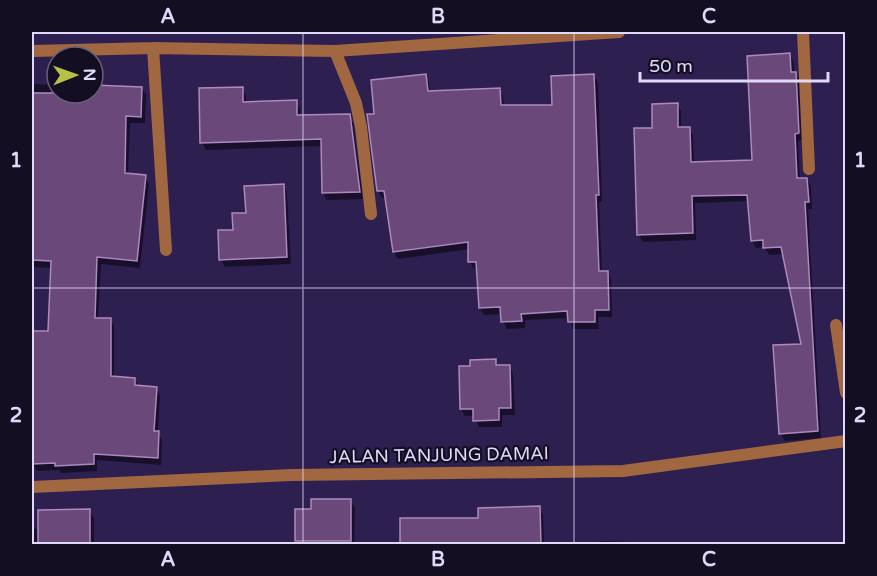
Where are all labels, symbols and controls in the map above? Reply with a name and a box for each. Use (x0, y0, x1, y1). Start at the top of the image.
text: A (161, 5, 176, 29)
text: B (431, 5, 445, 29)
text: C (702, 5, 716, 29)
north arrow (45, 45, 105, 105)
scale bar (640, 45, 828, 83)
text: 50 m (649, 55, 693, 77)
text: N (79, 68, 99, 81)
text: 1 (10, 149, 22, 173)
text: 1 (854, 149, 866, 173)
text: 2 (10, 404, 22, 428)
text: 2 (854, 404, 866, 428)
street label: JALAN TANJUNG DAMAI (329, 442, 549, 468)
text: A (161, 548, 176, 572)
text: B (431, 548, 445, 572)
text: C (702, 548, 716, 572)

